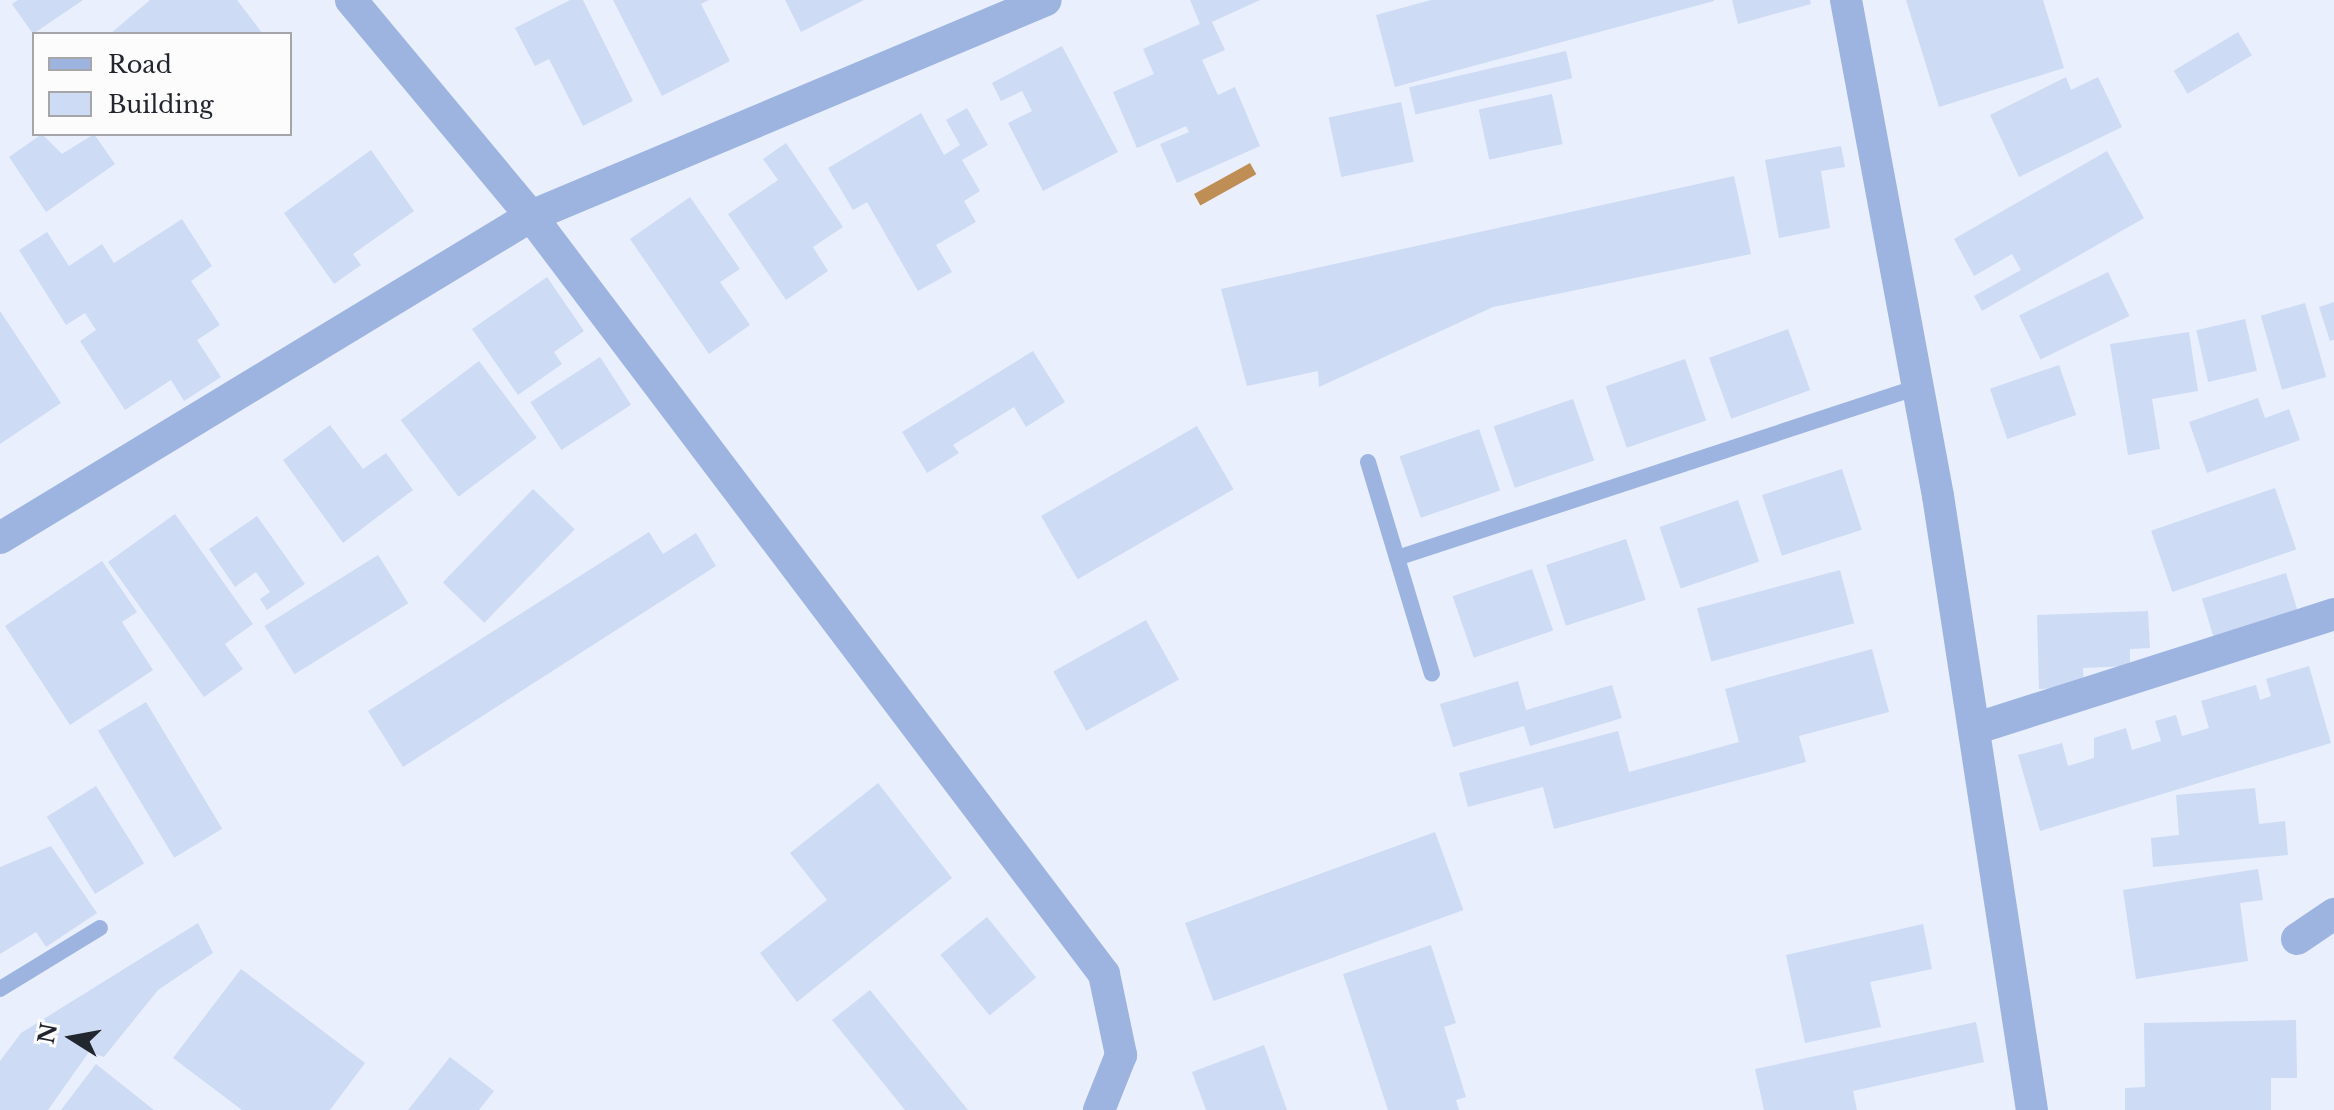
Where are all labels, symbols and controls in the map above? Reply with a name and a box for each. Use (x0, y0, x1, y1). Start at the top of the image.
legend (32, 32, 292, 136)
text: Road (108, 50, 172, 79)
text: Building (108, 90, 214, 119)
north arrow (32, 998, 112, 1078)
text: N (33, 1021, 63, 1046)

